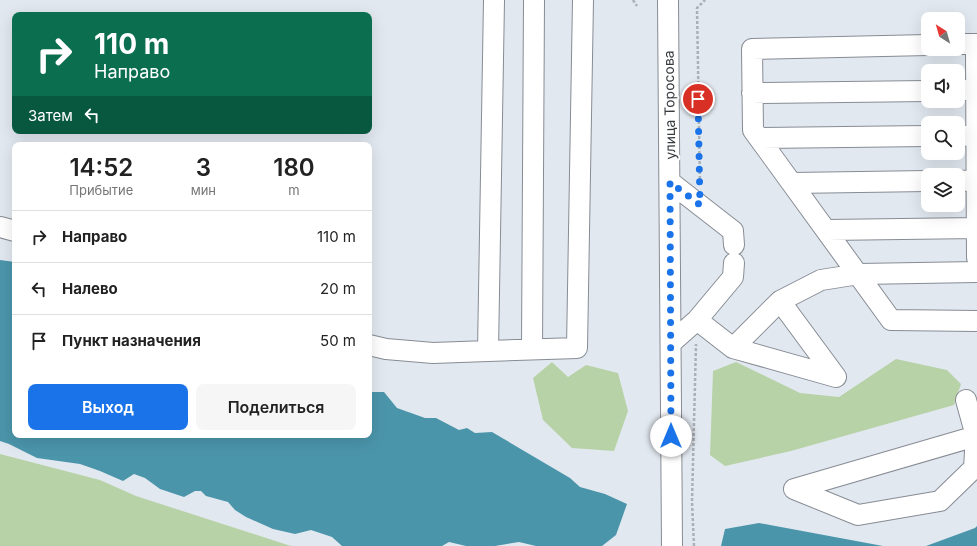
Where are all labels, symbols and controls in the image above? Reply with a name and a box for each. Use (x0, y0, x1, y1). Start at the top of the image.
north arrow (921, 12, 965, 56)
map controls (921, 12, 965, 212)
text: 110 m (94, 27, 169, 61)
icon: right (28, 28, 80, 80)
street label: улица Торосова (660, 50, 678, 160)
text: Направо (94, 61, 170, 82)
button: sound (921, 64, 965, 108)
pin (681, 82, 715, 116)
icon: arrive (687, 88, 709, 110)
icon: left (81, 104, 103, 126)
text: Затем (28, 106, 73, 125)
button: search (921, 116, 965, 160)
text: 14:52 (69, 153, 133, 182)
text: 3 (196, 153, 211, 182)
text: 180 (273, 153, 315, 182)
button: layers (921, 168, 965, 212)
text: Прибытие (69, 182, 133, 198)
text: мин (191, 182, 216, 198)
text: m (288, 182, 300, 198)
icon: right (28, 226, 50, 248)
text: Направо (62, 227, 127, 246)
text: 110 m (317, 227, 356, 246)
icon: left (28, 278, 50, 300)
text: Налево (62, 279, 118, 298)
text: 20 m (320, 279, 356, 298)
icon: arrive (28, 330, 50, 352)
text: Пункт назначения (62, 331, 201, 350)
text: 50 m (320, 331, 356, 350)
button: Выход (28, 384, 188, 430)
button: Поделиться (196, 384, 356, 430)
position arrow (650, 415, 692, 457)

